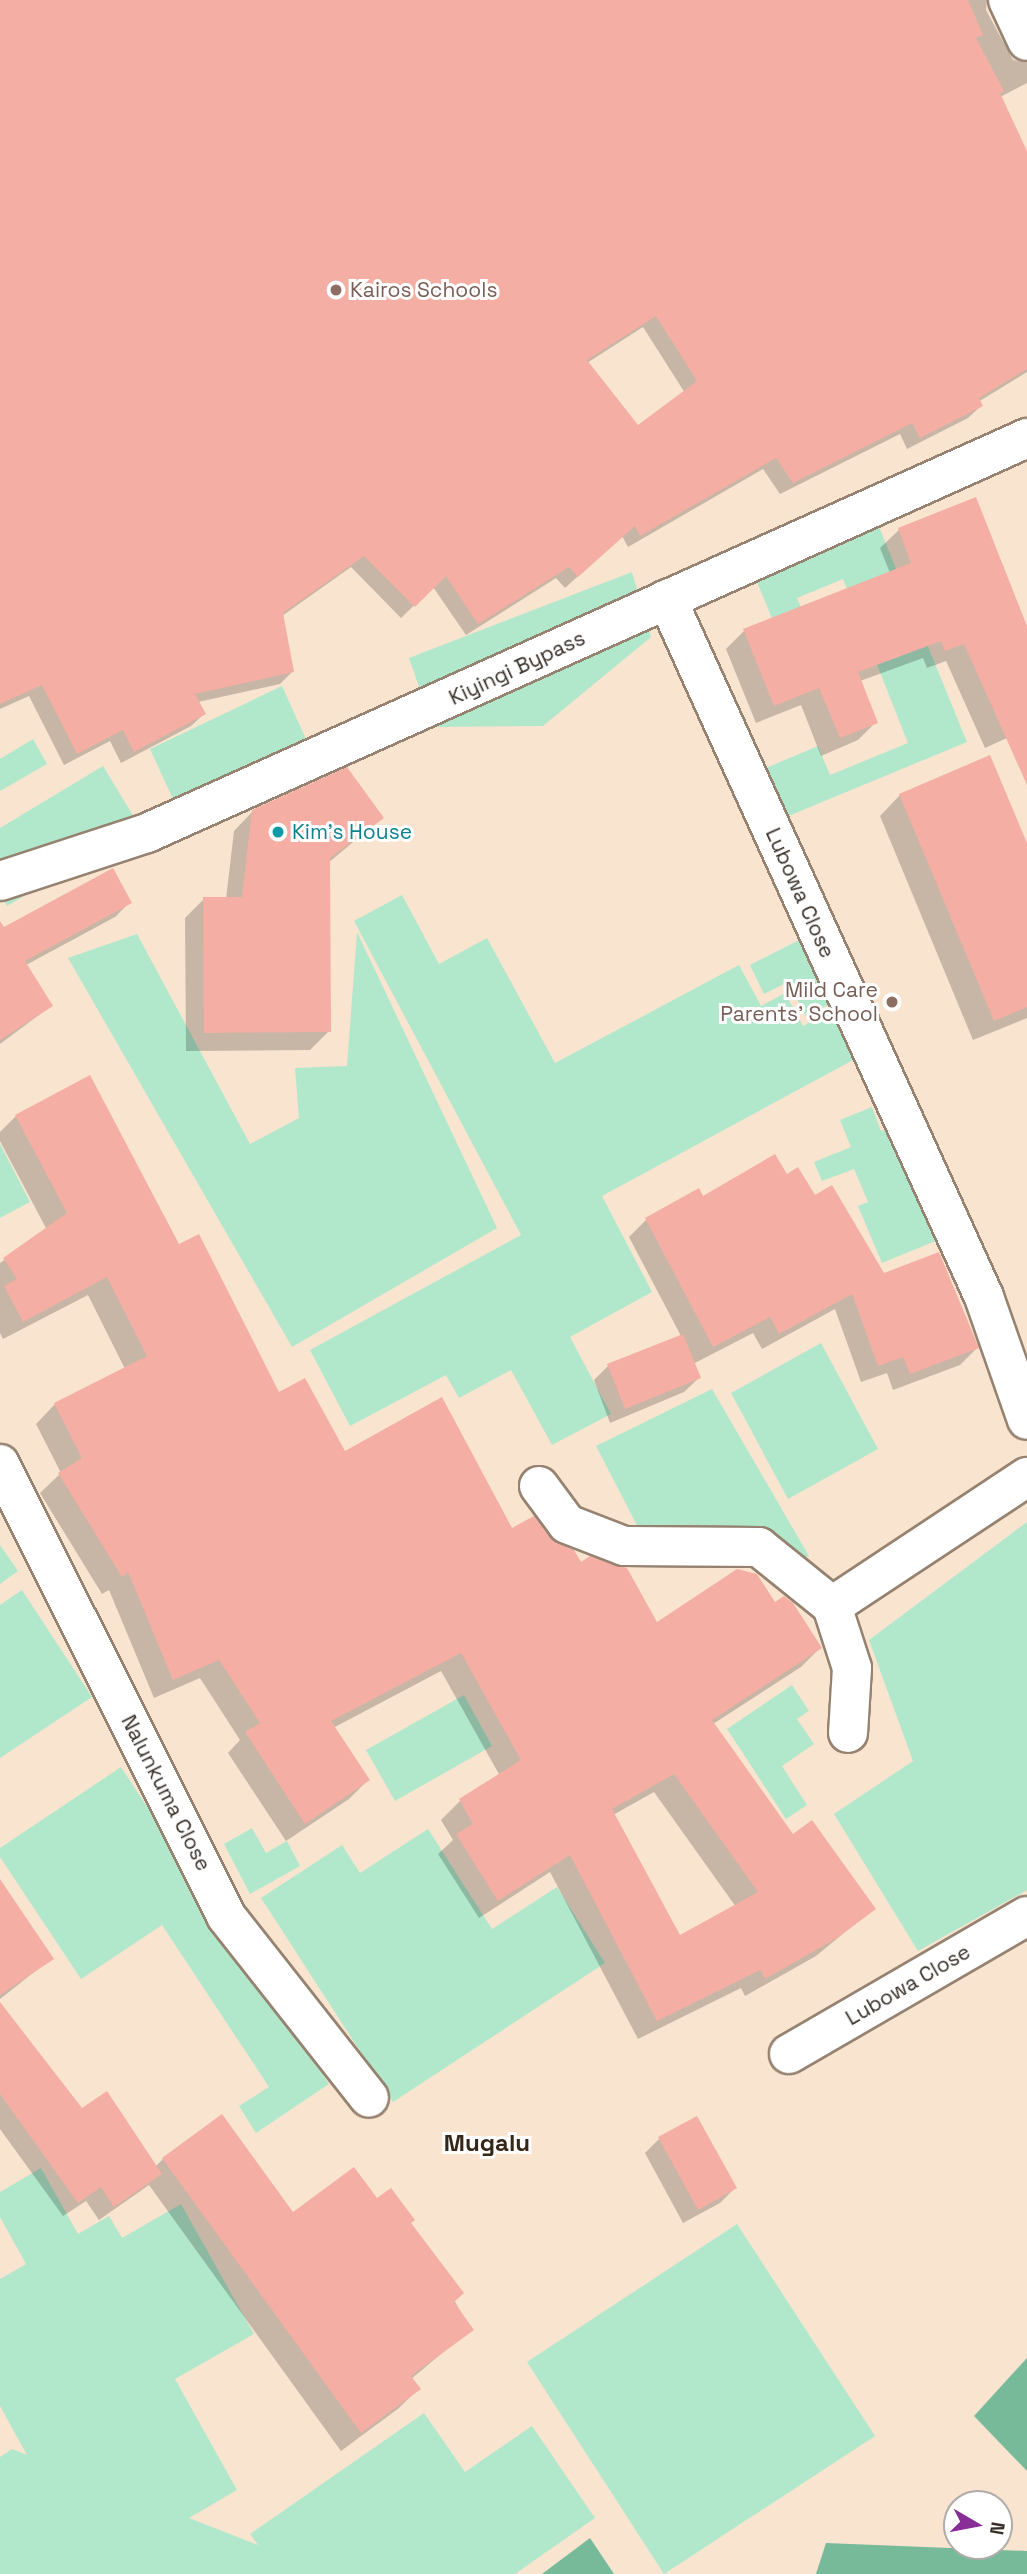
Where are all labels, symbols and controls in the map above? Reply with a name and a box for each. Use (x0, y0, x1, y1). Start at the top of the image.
place label: Kairos Schools (350, 277, 497, 303)
marker: Kairos Schools (328, 282, 344, 298)
street label: Kiyingi Bypass (445, 625, 589, 711)
place label: Kim's House (292, 819, 412, 845)
marker: Kim's House (270, 824, 286, 840)
street label: Lubowa Close (760, 824, 840, 962)
place label: Mild Care Parents' School (720, 977, 878, 1027)
marker: Mild Care Parents' School (884, 994, 900, 1010)
street label: Nalunkuma Close (116, 1711, 216, 1875)
street label: Lubowa Close (841, 1939, 975, 2031)
district label: Mugalu (444, 2129, 530, 2157)
north arrow (943, 2490, 1013, 2560)
text: N (984, 2520, 1011, 2537)

